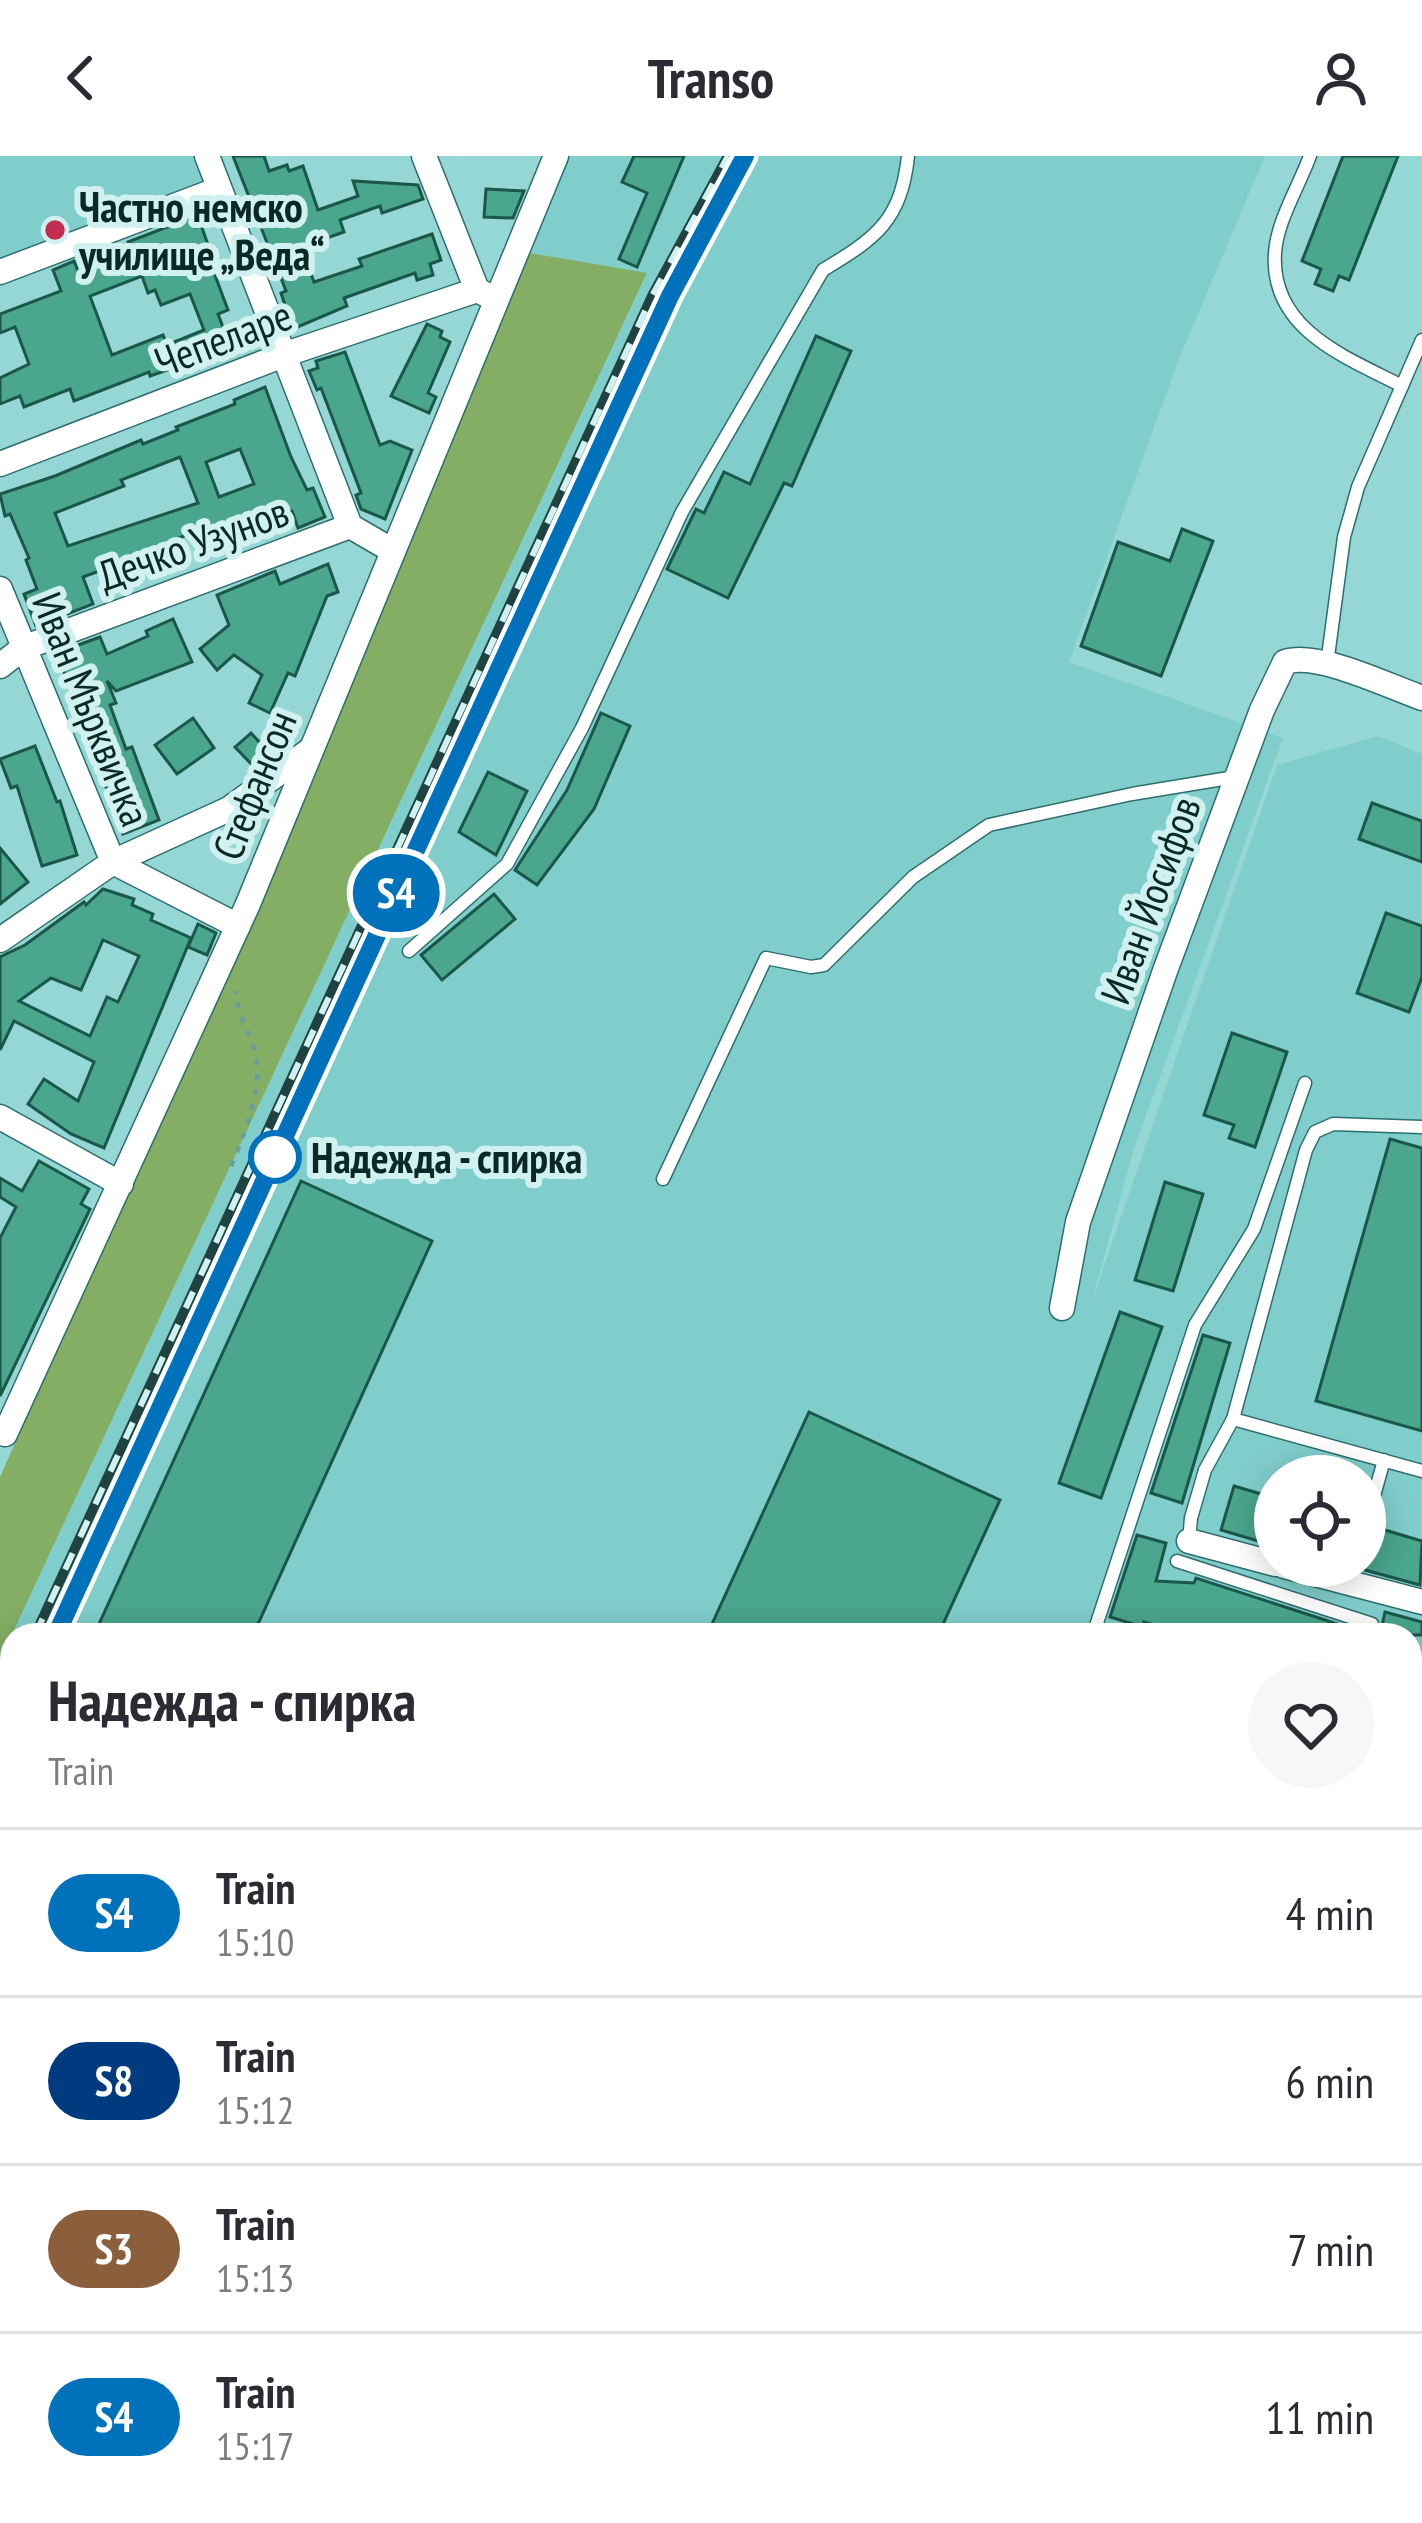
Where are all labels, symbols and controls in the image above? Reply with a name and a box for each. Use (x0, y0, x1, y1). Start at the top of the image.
text: Transo (648, 43, 774, 113)
icon: back (48, 45, 114, 111)
icon: person (1308, 45, 1374, 111)
place label: Частно немско училище „Веда“ (78, 179, 325, 282)
marker: Частно немско училище „Веда“ (42, 217, 68, 243)
street label: Чепеларе (147, 287, 299, 389)
street label: Дечко Узунов (90, 483, 296, 603)
street label: Иван Мърквичка (20, 584, 164, 834)
street label: Стефансон (199, 702, 309, 868)
street label: Иван Йосифов (1087, 789, 1213, 1011)
line badge: S4 (342, 854, 450, 932)
text: S4 (377, 865, 415, 920)
place label: Надежда - спирка (311, 1130, 582, 1185)
marker: Надежда - спирка (250, 1132, 300, 1182)
map controls (1254, 1455, 1386, 1587)
button: locate (1254, 1455, 1386, 1587)
button: heart (1248, 1662, 1374, 1788)
text: Надежда - спирка (48, 1663, 416, 1737)
text: Train (48, 1745, 114, 1796)
text: Train (216, 1858, 296, 1916)
text: 4 min (1285, 1884, 1374, 1942)
text: S4 (95, 1885, 133, 1940)
text: 15:10 (216, 1916, 294, 1967)
text: Train (216, 2026, 296, 2084)
text: 6 min (1285, 2052, 1374, 2110)
text: S8 (95, 2053, 133, 2108)
text: 15:12 (216, 2084, 294, 2135)
text: Train (216, 2194, 296, 2252)
text: 7 min (1287, 2220, 1374, 2278)
text: S3 (95, 2221, 133, 2276)
text: 15:13 (216, 2252, 294, 2303)
text: Train (216, 2362, 296, 2420)
text: 11 min (1265, 2388, 1374, 2446)
text: S4 (95, 2389, 133, 2444)
text: 15:17 (216, 2420, 294, 2471)

